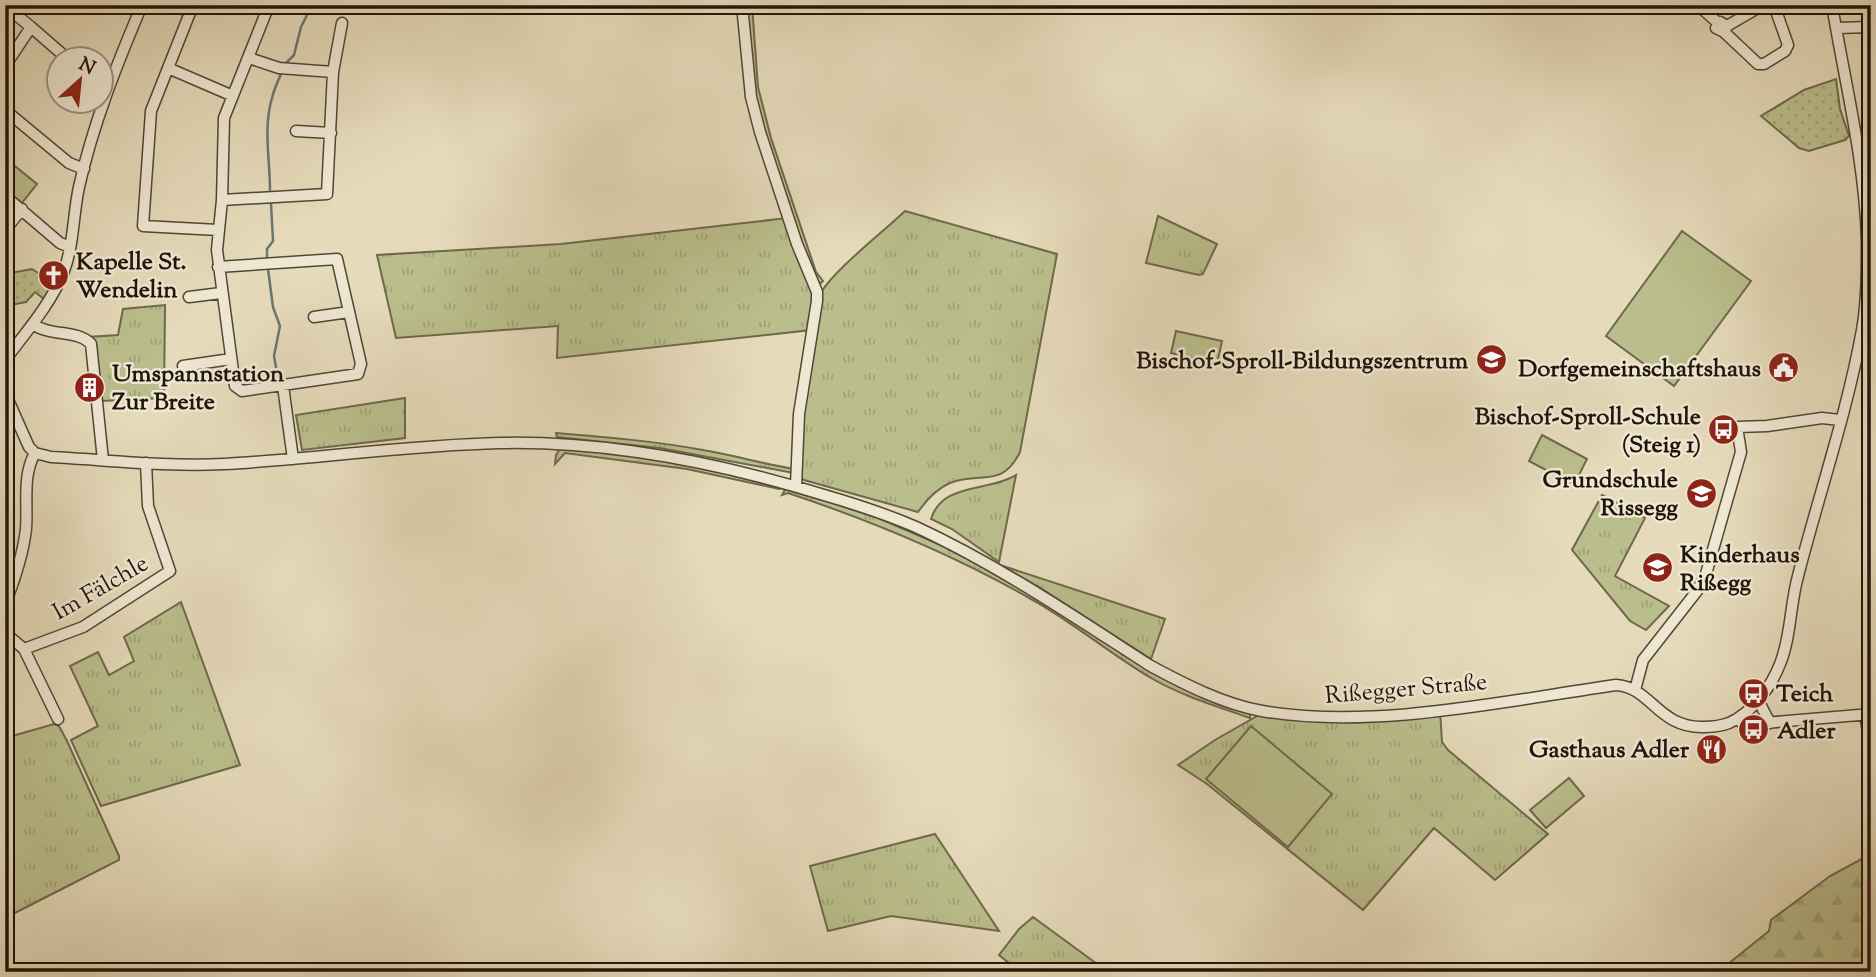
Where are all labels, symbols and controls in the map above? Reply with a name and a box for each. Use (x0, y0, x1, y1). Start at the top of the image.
north arrow (46, 46, 116, 116)
text: N (74, 52, 99, 83)
place label: Kapelle St. Wendelin (76, 246, 187, 308)
church icon: Kapelle St. Wendelin (36, 258, 70, 292)
school or university icon: Bischof-Sproll-Bildungszentrum (1474, 343, 1508, 377)
place label: Bischof-Sproll-Bildungszentrum (1136, 345, 1468, 379)
public building icon: Dorfgemeinschaftshaus (1767, 351, 1801, 385)
place label: Dorfgemeinschaftshaus (1518, 353, 1761, 387)
place label: Umspannstation Zur Breite (112, 358, 285, 420)
building icon: Umspannstation Zur Breite (72, 370, 106, 404)
place label: Bischof-Sproll-Schule (Steig 1) (1475, 401, 1701, 463)
bus stop icon: Bischof-Sproll-Schule (Steig 1) (1707, 413, 1741, 447)
place label: Grundschule Rissegg (1543, 464, 1678, 526)
school or university icon: Grundschule Rissegg (1684, 476, 1718, 510)
place label: Kinderhaus Rißegg (1680, 539, 1800, 601)
street label: Im Fälchle (47, 548, 155, 630)
school or university icon: Kinderhaus Rißegg (1640, 551, 1674, 585)
street label: Rißegger Straße (1324, 666, 1489, 714)
bus stop icon: Teich (1736, 676, 1770, 710)
place label: Teich (1776, 678, 1834, 712)
bus stop icon: Adler (1737, 713, 1771, 747)
place label: Adler (1777, 715, 1837, 749)
restaurant icon: Gasthaus Adler (1695, 732, 1729, 766)
place label: Gasthaus Adler (1529, 734, 1690, 768)

